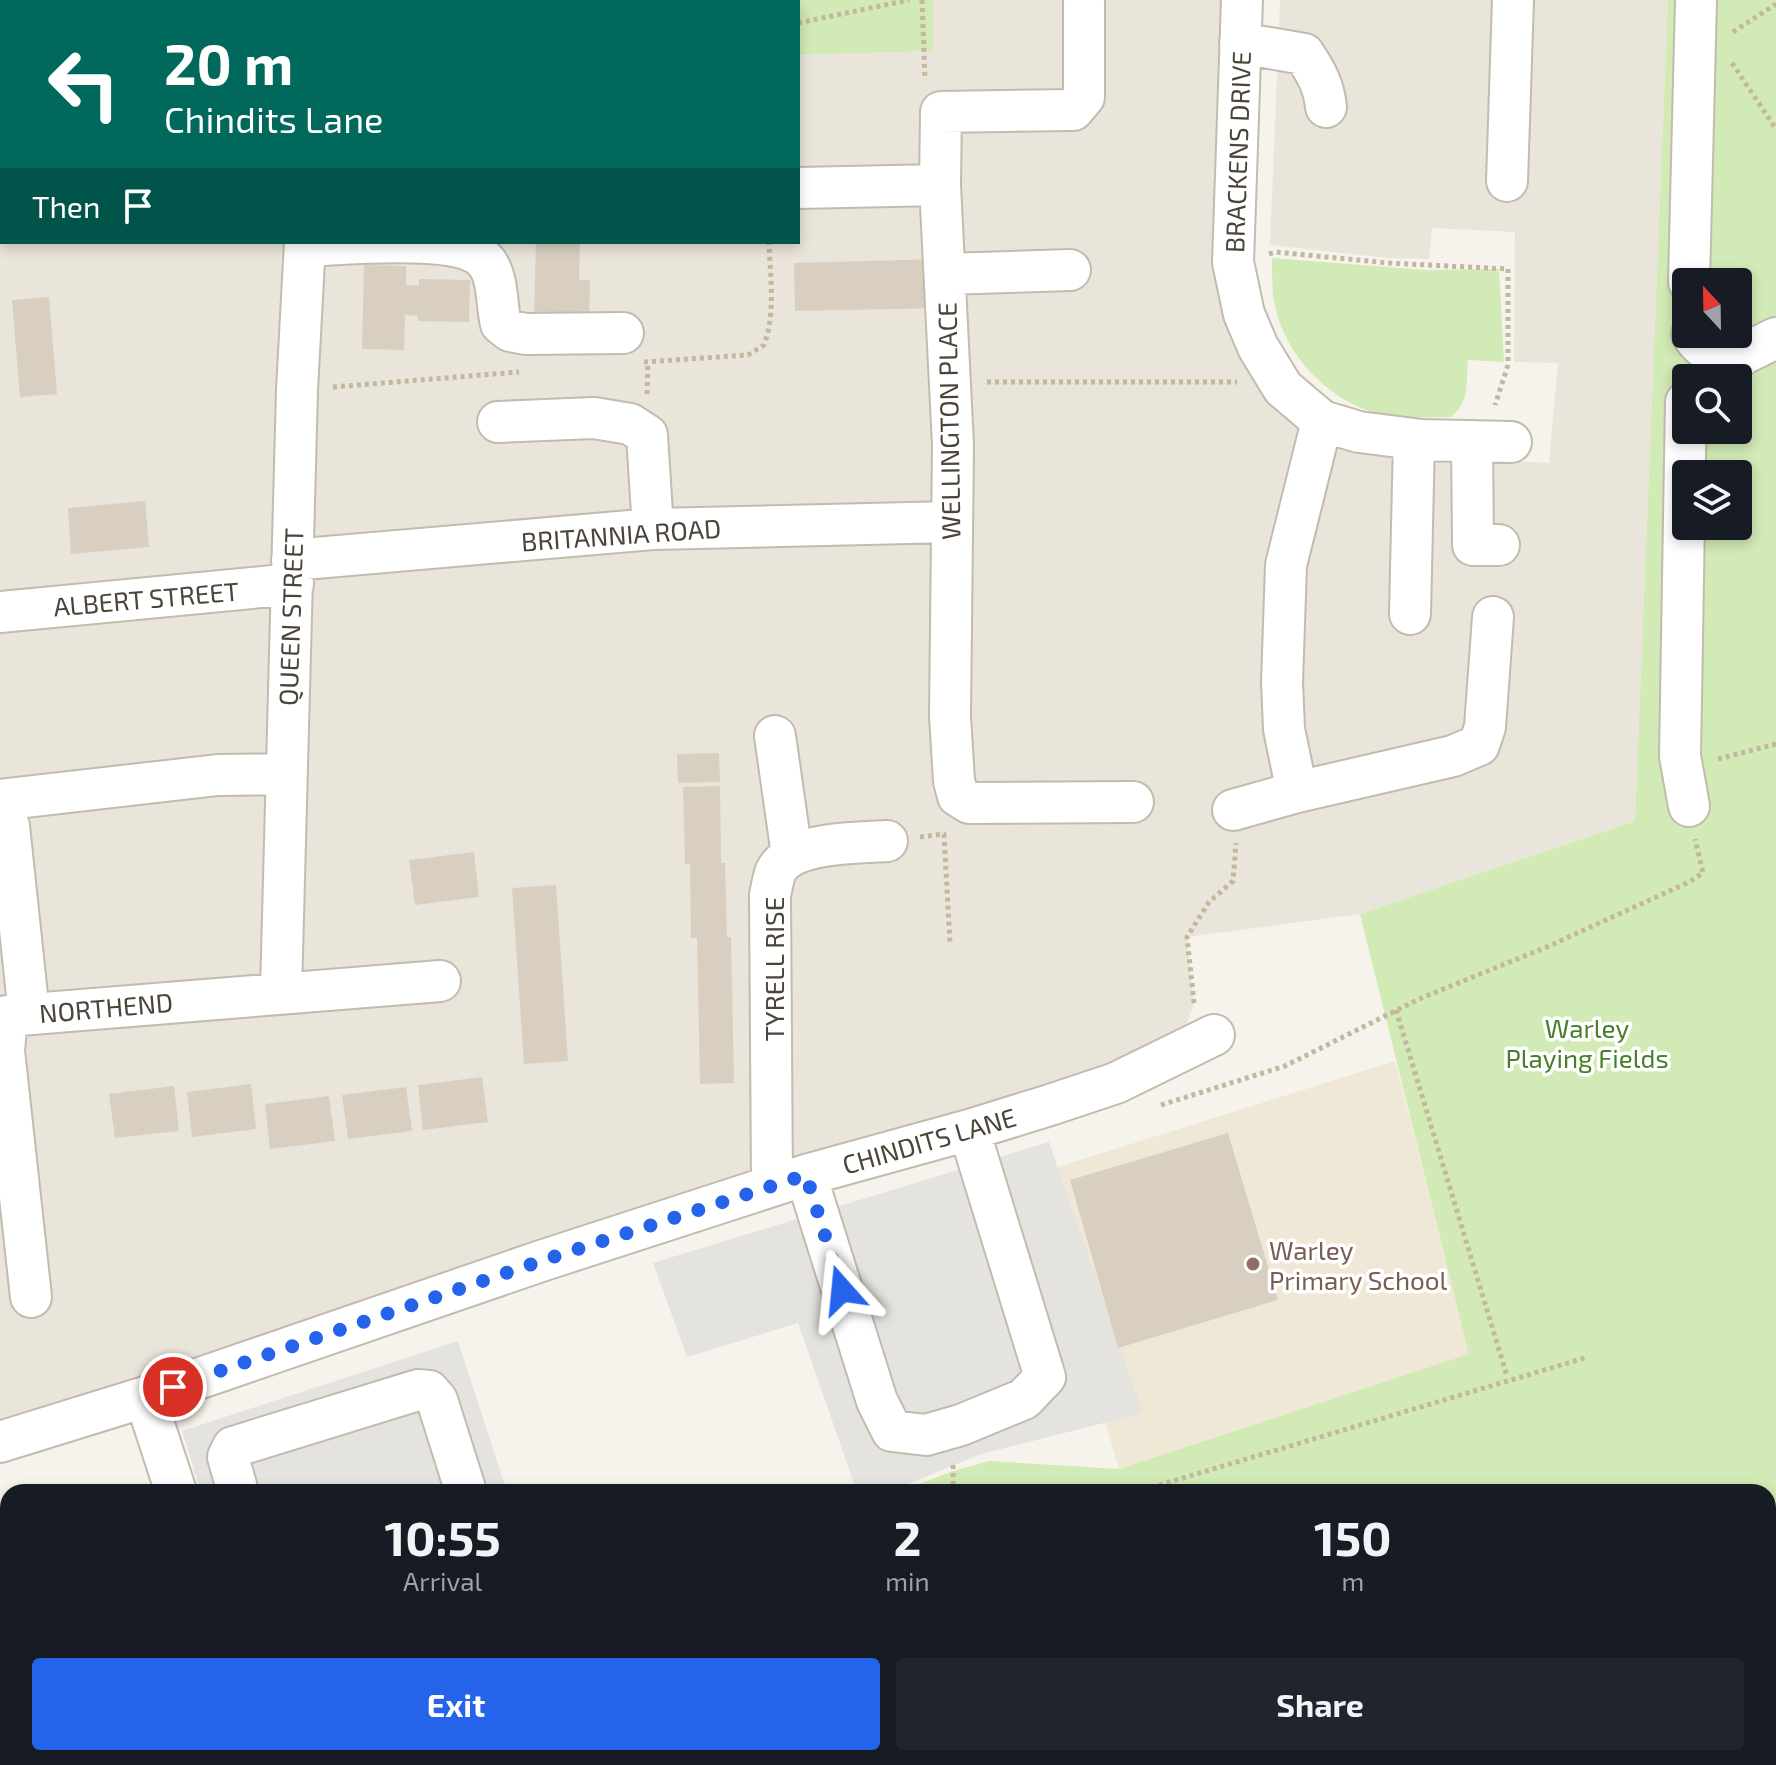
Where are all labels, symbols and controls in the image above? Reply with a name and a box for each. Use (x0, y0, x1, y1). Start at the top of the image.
text: 20 m (164, 29, 293, 96)
icon: left (32, 32, 136, 136)
street label: BRACKENS DRIVE (1218, 50, 1256, 254)
text: Chindits Lane (164, 97, 383, 140)
icon: arrive (116, 184, 160, 228)
text: Then (32, 188, 100, 224)
north arrow (1672, 268, 1752, 348)
map controls (1672, 268, 1752, 540)
street label: WELLINGTON PLACE (930, 302, 966, 540)
button: search (1672, 364, 1752, 444)
button: layers (1672, 460, 1752, 540)
street label: BRITANNIA ROAD (520, 512, 722, 556)
street label: QUEEN STREET (271, 528, 309, 706)
street label: ALBERT STREET (52, 574, 240, 622)
street label: TYRELL RISE (758, 897, 789, 1041)
street label: NORTHEND (38, 986, 174, 1028)
park label: Warley Playing Fields (1505, 1012, 1669, 1073)
street label: CHINDITS LANE (839, 1100, 1019, 1180)
place label: Warley Primary School (1269, 1234, 1448, 1295)
position arrow (800, 1248, 884, 1332)
marker: Warley Primary School (1244, 1255, 1262, 1273)
pin (139, 1353, 207, 1421)
icon: arrive (151, 1365, 195, 1409)
text: 10:55 (384, 1508, 501, 1566)
text: 2 (893, 1508, 921, 1566)
text: 150 (1314, 1508, 1392, 1566)
text: Arrival (403, 1565, 482, 1596)
text: min (885, 1565, 930, 1596)
text: m (1341, 1565, 1364, 1596)
button: Exit (32, 1658, 880, 1750)
button: Share (896, 1658, 1744, 1750)

